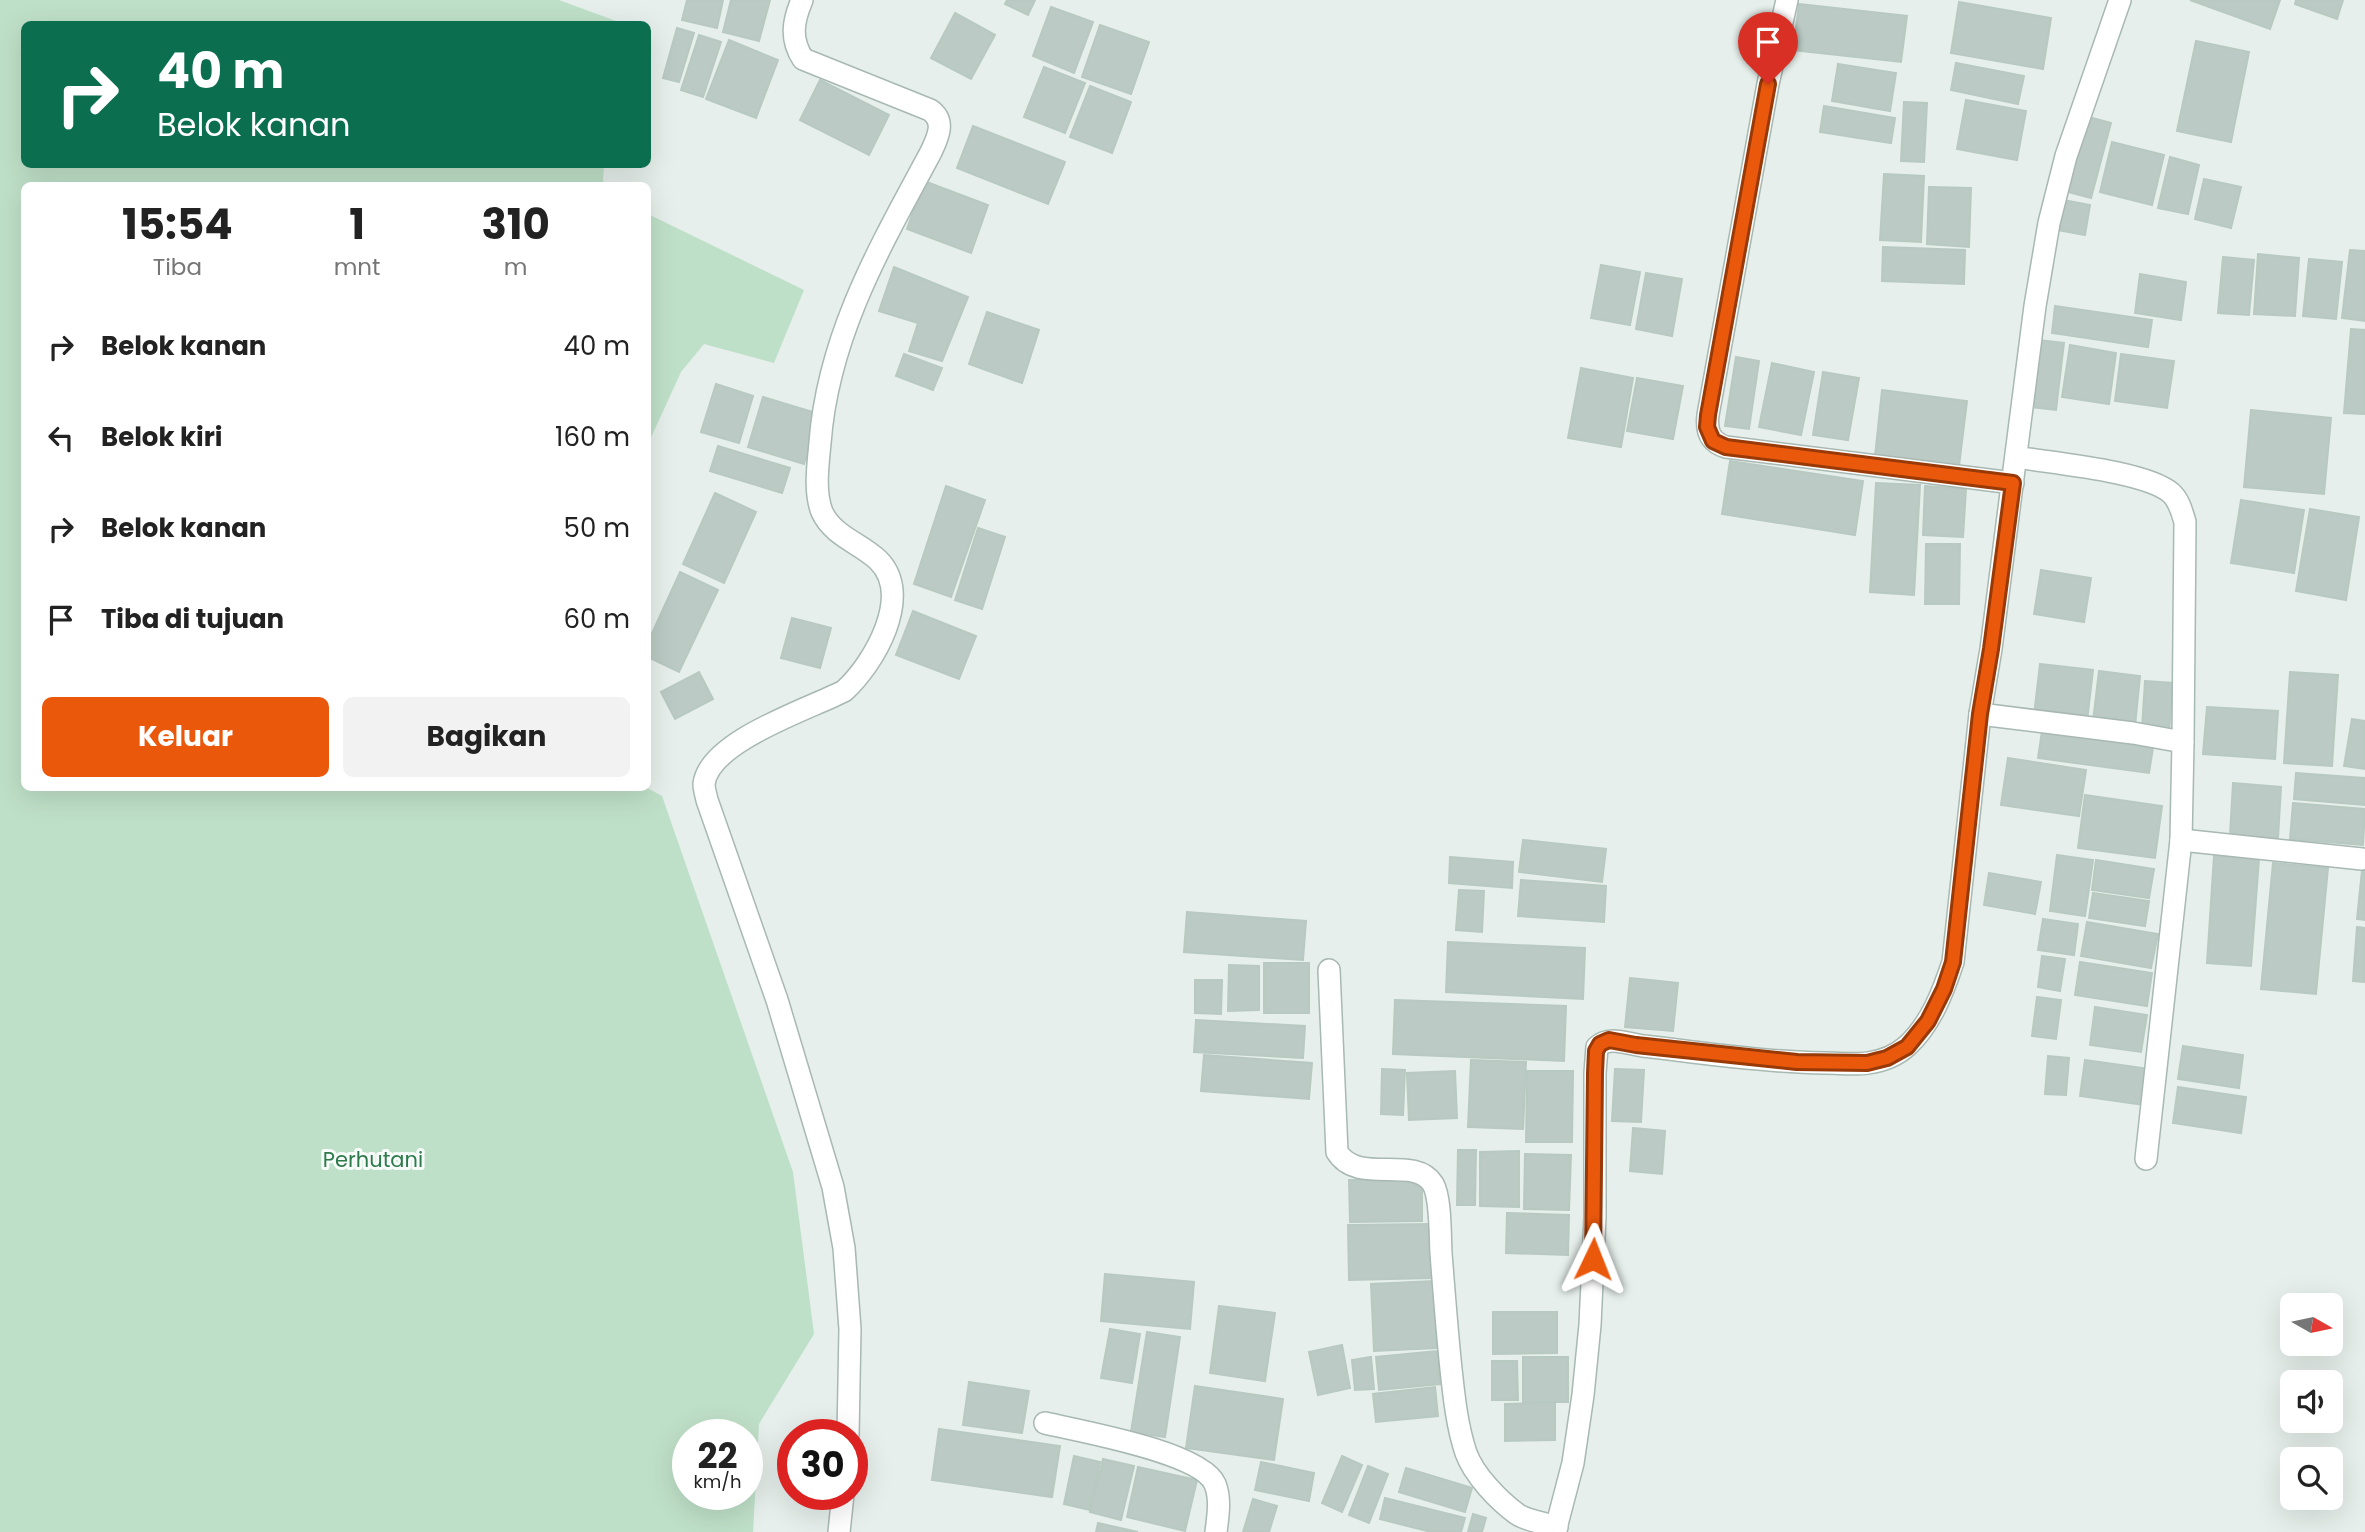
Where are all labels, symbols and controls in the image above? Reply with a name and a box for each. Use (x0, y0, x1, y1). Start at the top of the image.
pin (1738, 12.0, 1798, 84)
icon: arrive (1749, 23, 1787, 61)
text: 40 m (157, 37, 284, 105)
icon: right (42, 49, 133, 140)
text: Belok kanan (157, 102, 351, 147)
text: 15:54 (122, 195, 233, 254)
text: 1 (349, 195, 365, 254)
text: 310 (481, 195, 550, 254)
text: Tiba (153, 251, 202, 283)
text: mnt (334, 251, 380, 283)
text: m (504, 251, 528, 283)
icon: right (42, 328, 80, 366)
text: Belok kanan (101, 328, 266, 364)
text: 40 m (564, 328, 630, 364)
icon: left (42, 419, 80, 457)
text: Belok kiri (101, 419, 223, 455)
text: 160 m (555, 419, 630, 455)
icon: right (42, 510, 80, 548)
text: Belok kanan (101, 510, 266, 546)
text: 50 m (564, 510, 630, 546)
icon: arrive (42, 601, 80, 639)
text: Tiba di tujuan (101, 601, 284, 637)
text: 60 m (563, 601, 630, 637)
button: Keluar (42, 697, 329, 777)
button: Bagikan (343, 697, 630, 777)
park label: Perhutani (323, 1145, 423, 1174)
position arrow (1556, 1222, 1630, 1296)
north arrow (2280, 1293, 2343, 1356)
map controls (2280, 1293, 2343, 1510)
button: sound (2280, 1370, 2343, 1433)
speed limit sign: 30 (777, 1419, 868, 1510)
text: 22 (698, 1431, 737, 1480)
button: search (2280, 1447, 2343, 1510)
text: km/h (694, 1469, 741, 1494)

